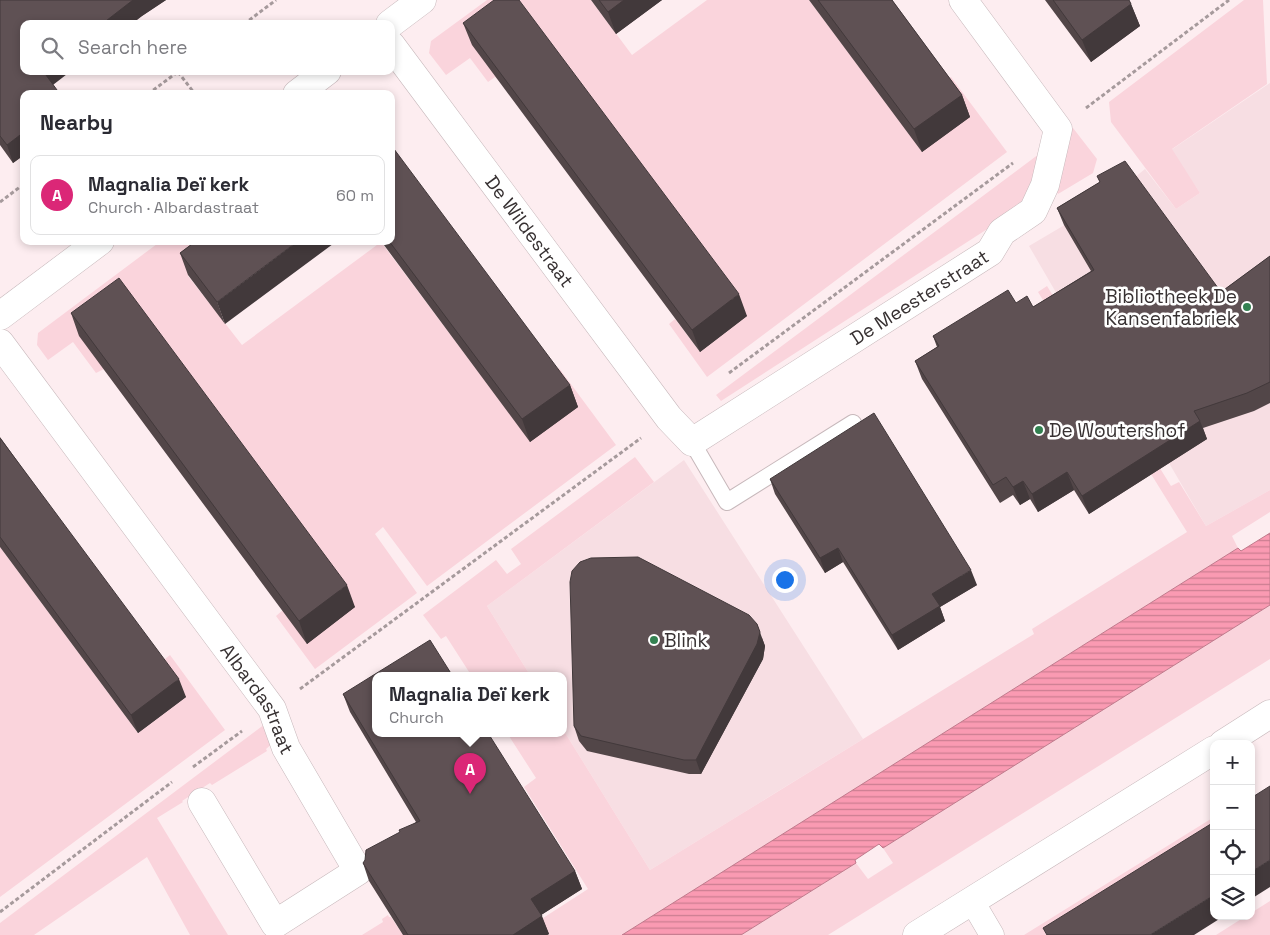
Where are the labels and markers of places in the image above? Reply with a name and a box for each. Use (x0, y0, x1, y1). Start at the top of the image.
place label: Bibliotheek De Kansenfabriek (1105, 284, 1237, 331)
marker: Bibliotheek De Kansenfabriek (1241, 301, 1253, 313)
place label: De Woutershof (1049, 418, 1185, 443)
marker: De Woutershof (1033, 424, 1045, 436)
place label: Blink (664, 628, 708, 653)
marker: Blink (648, 634, 660, 646)
pin: A (454, 753, 486, 794)

